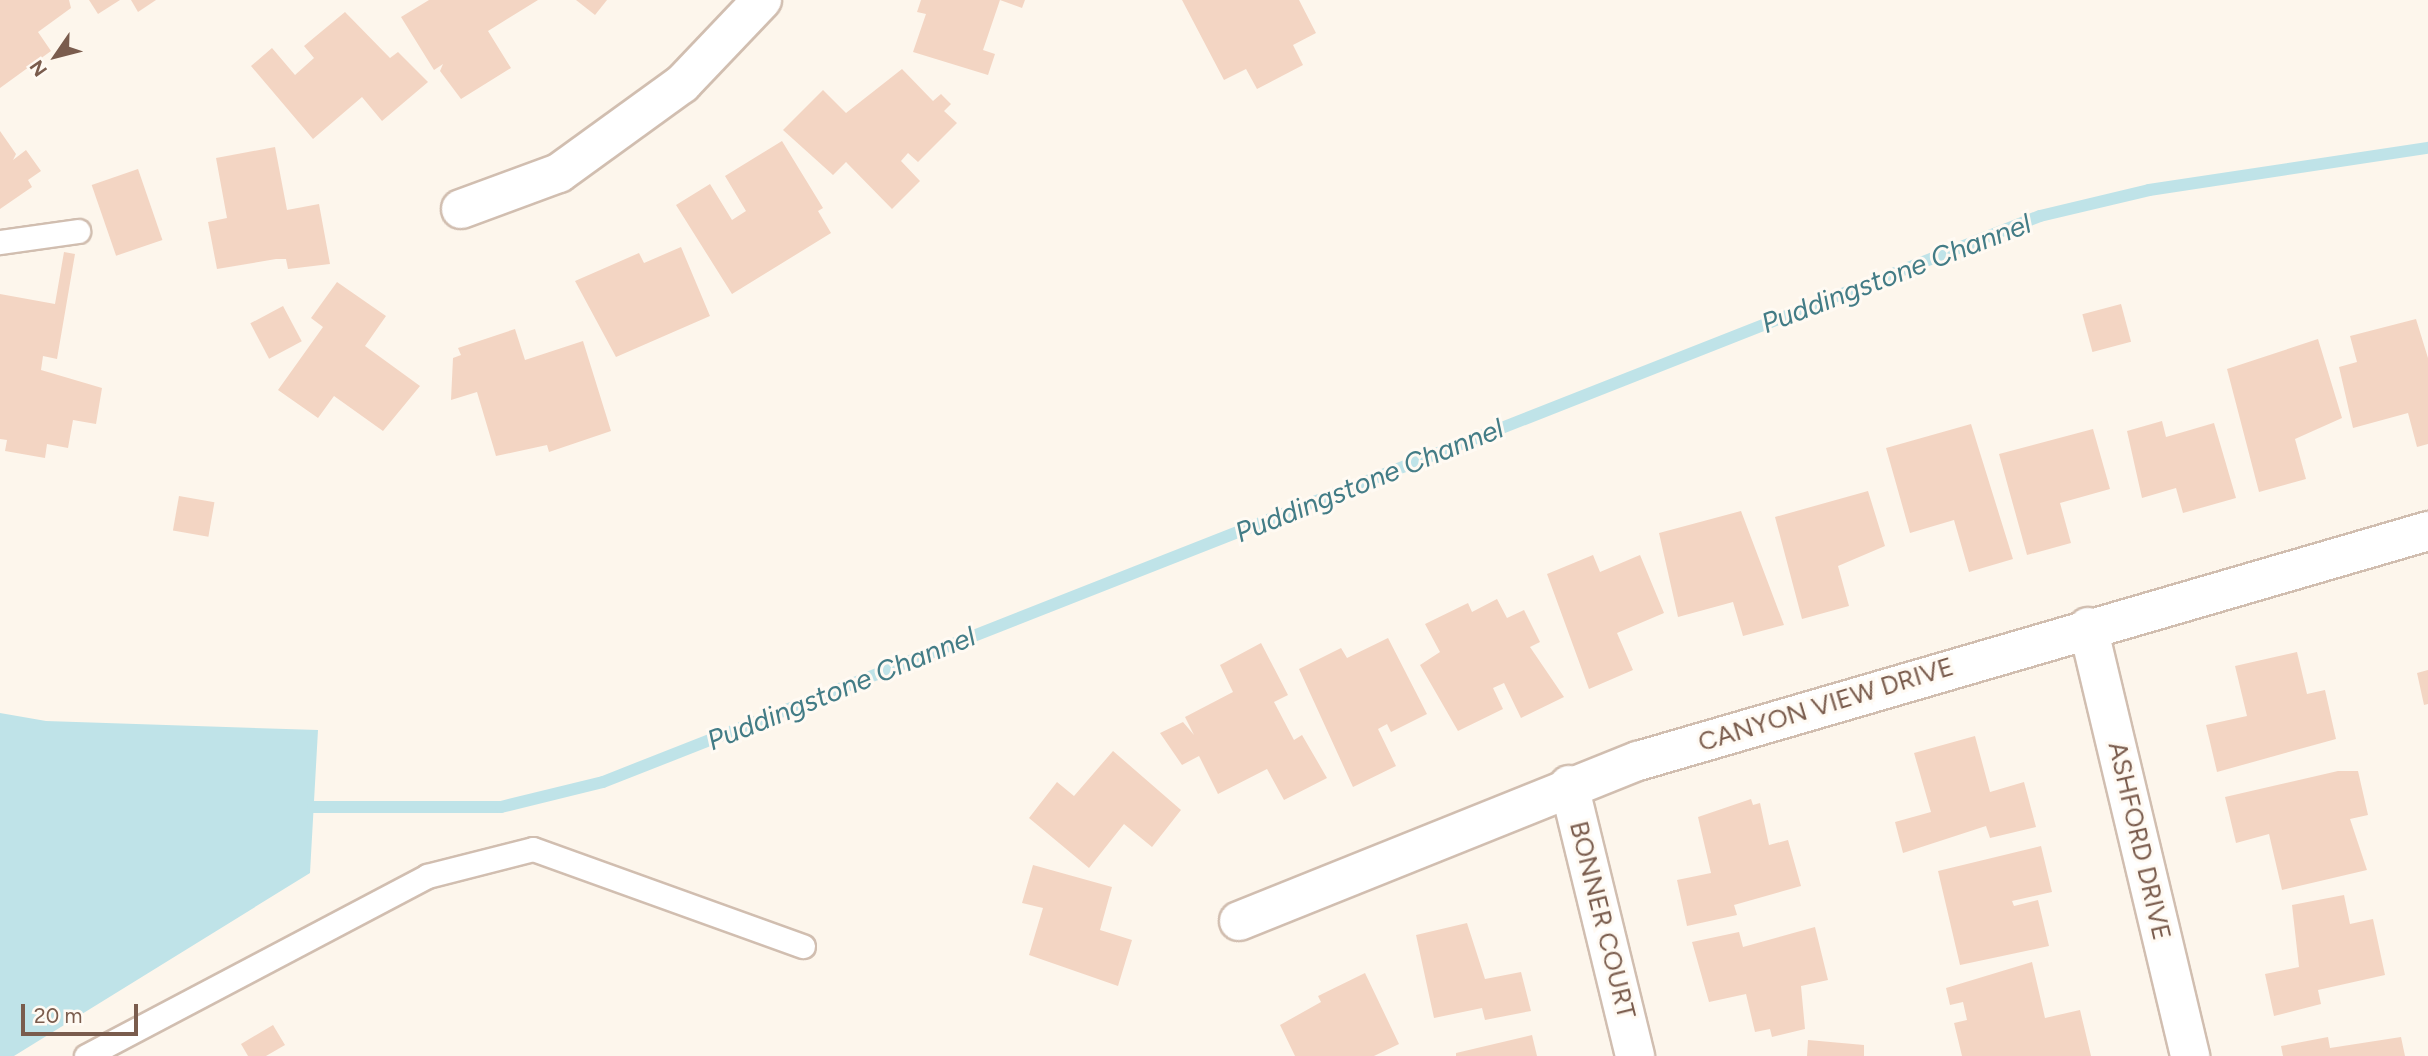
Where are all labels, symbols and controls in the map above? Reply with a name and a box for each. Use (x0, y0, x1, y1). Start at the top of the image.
north arrow (21, 21, 91, 91)
text: N (25, 56, 52, 81)
water label: Puddingstone Channel (1756, 206, 2036, 340)
water label: Puddingstone Channel (1230, 411, 1508, 549)
water label: Puddingstone Channel (702, 619, 980, 757)
street label: CANYON VIEW DRIVE (1695, 651, 1957, 759)
street label: ASHFORD DRIVE (2101, 739, 2177, 943)
street label: BONNER COURT (1562, 818, 1642, 1022)
scale bar (24, 990, 142, 1034)
text: 20 m (34, 1003, 82, 1028)

